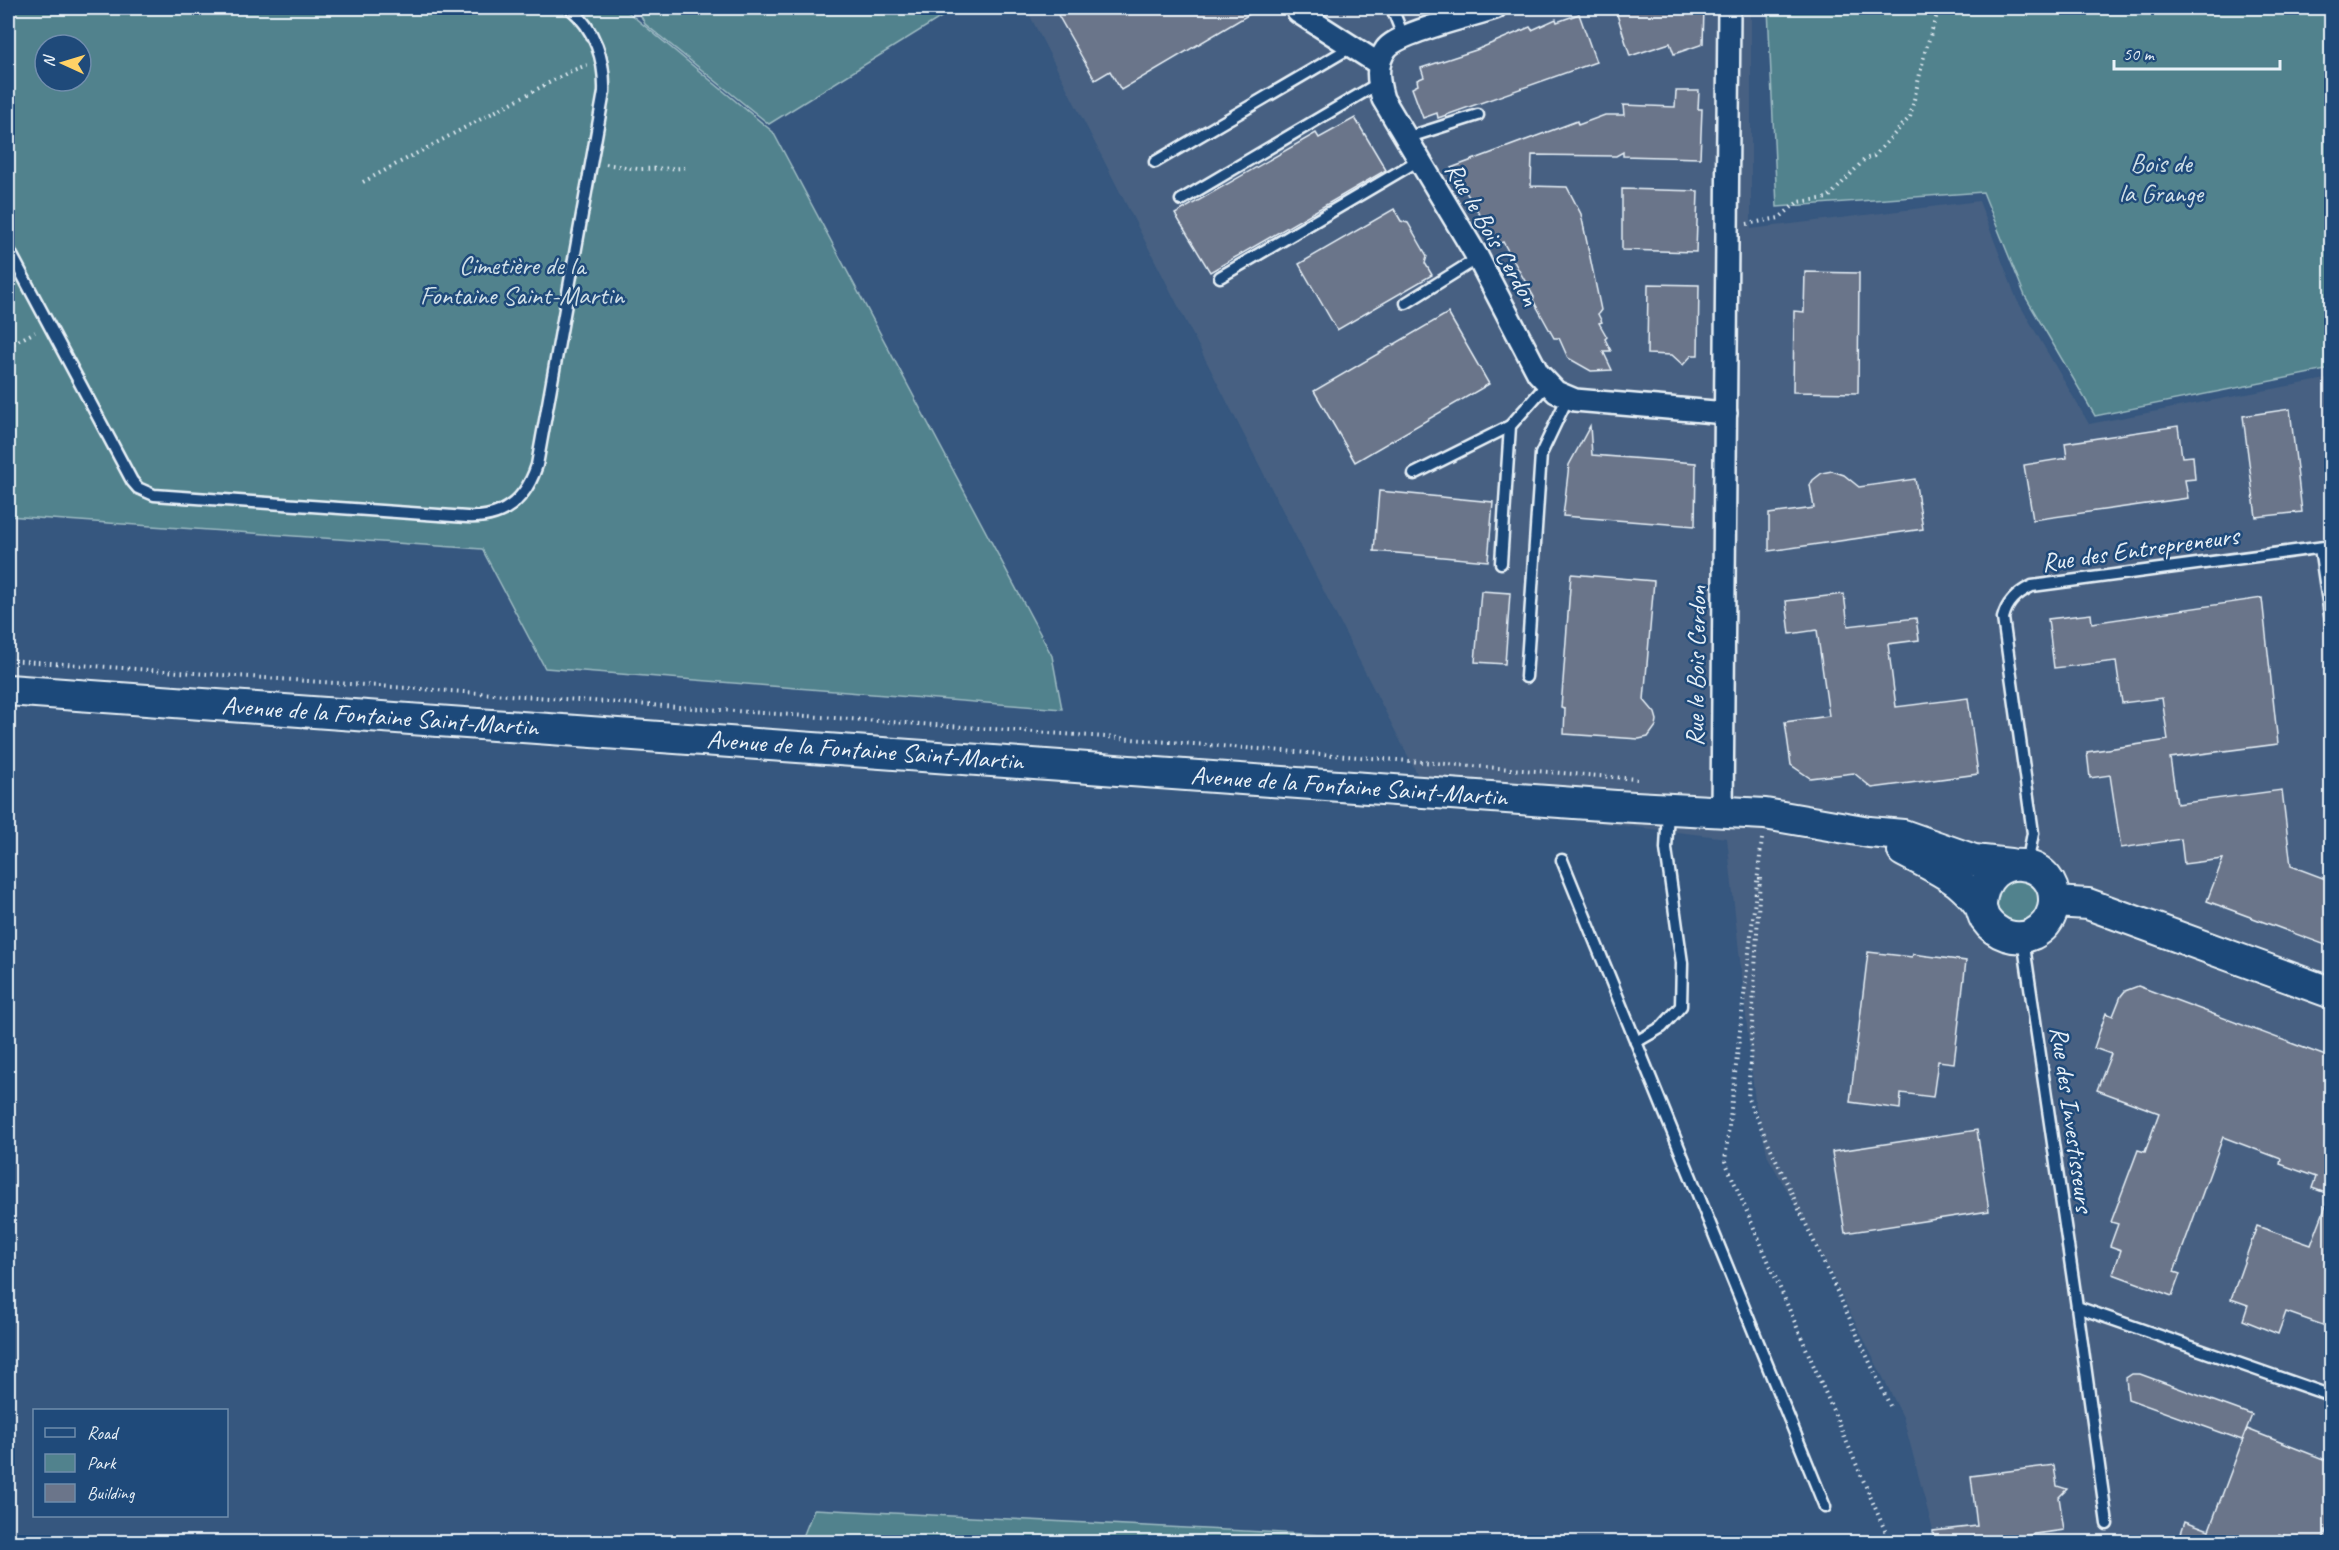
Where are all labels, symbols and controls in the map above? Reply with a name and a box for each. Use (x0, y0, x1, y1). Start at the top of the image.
north arrow (33, 33, 93, 93)
scale bar (2114, 33, 2280, 71)
text: 50 m (2123, 43, 2156, 65)
text: N (39, 53, 60, 68)
park label: Bois de la Grange (2119, 147, 2204, 210)
street label: Rue le Bois Cerdon (1437, 156, 1547, 312)
park label: Cimetière de la Fontaine Saint-Martin (420, 249, 625, 312)
street label: Rue des Entrepreneurs (2039, 519, 2243, 579)
street label: Rue le Bois Cerdon (1678, 585, 1714, 747)
street label: Avenue de la Fontaine Saint-Martin (221, 688, 541, 744)
street label: Avenue de la Fontaine Saint-Martin (706, 722, 1026, 778)
street label: Avenue de la Fontaine Saint-Martin (1190, 758, 1510, 814)
street label: Rue des Investisseurs (2043, 1024, 2102, 1216)
legend (33, 1409, 228, 1517)
text: Road (87, 1422, 120, 1444)
text: Park (87, 1452, 117, 1474)
text: Building (87, 1482, 136, 1504)

